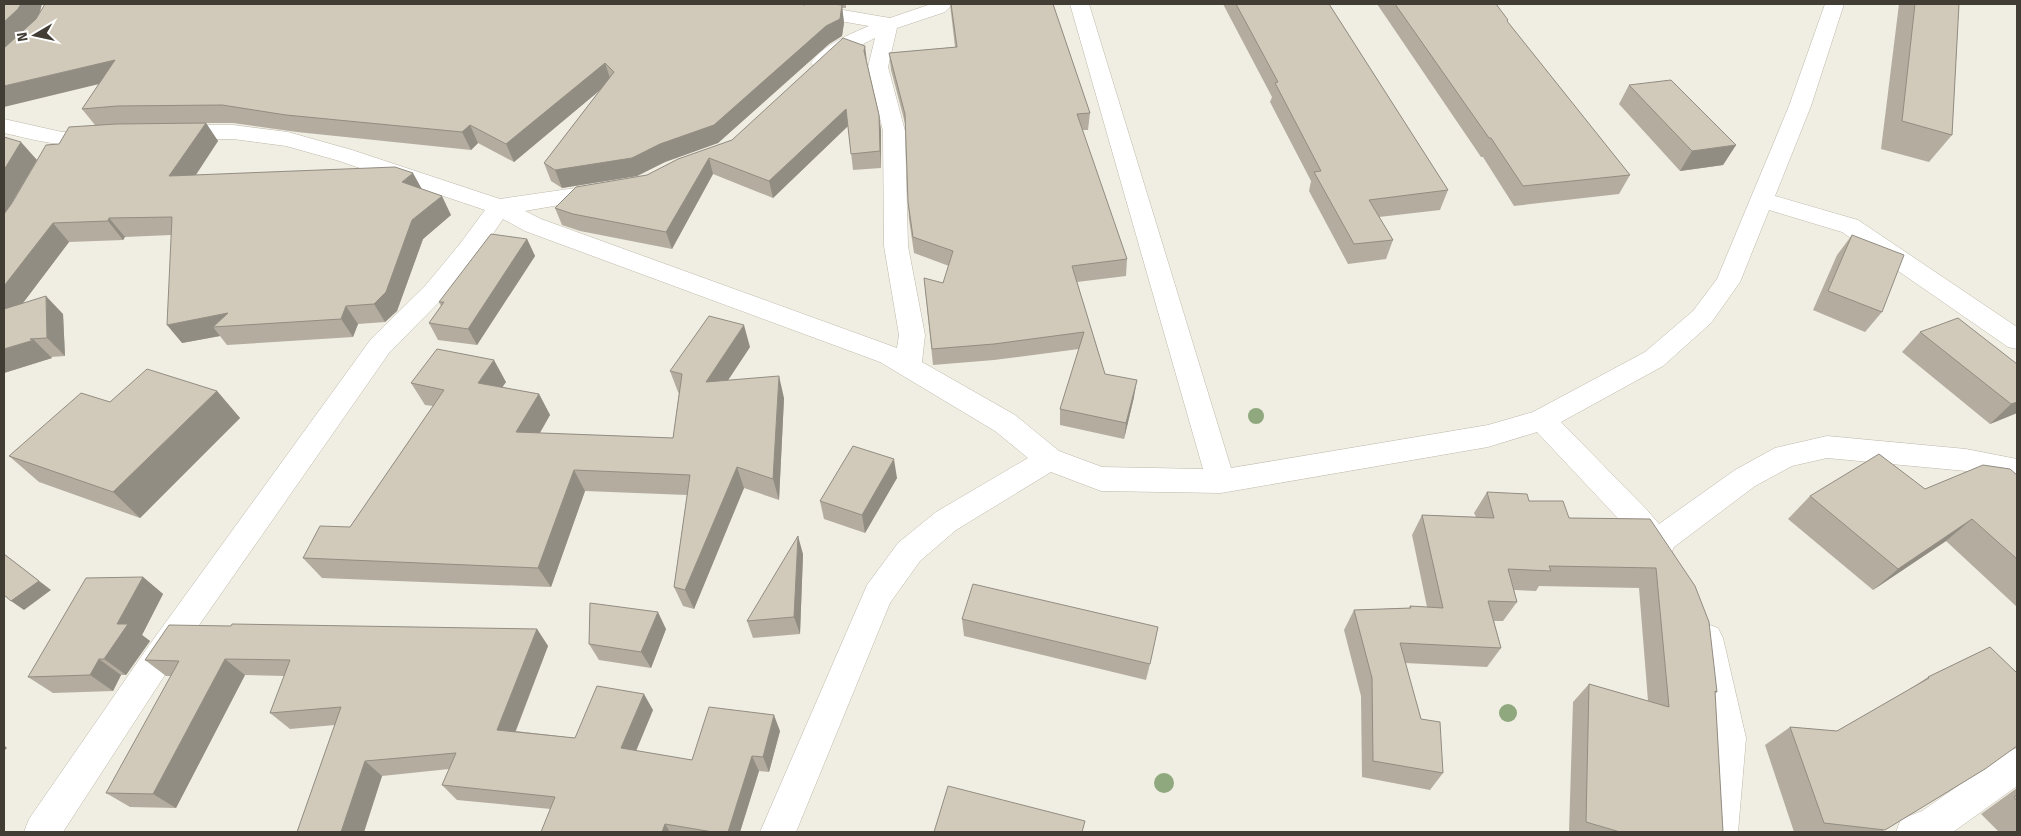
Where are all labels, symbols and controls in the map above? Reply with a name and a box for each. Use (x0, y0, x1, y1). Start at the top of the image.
north arrow (10, 10, 60, 60)
text: N (14, 31, 32, 43)

